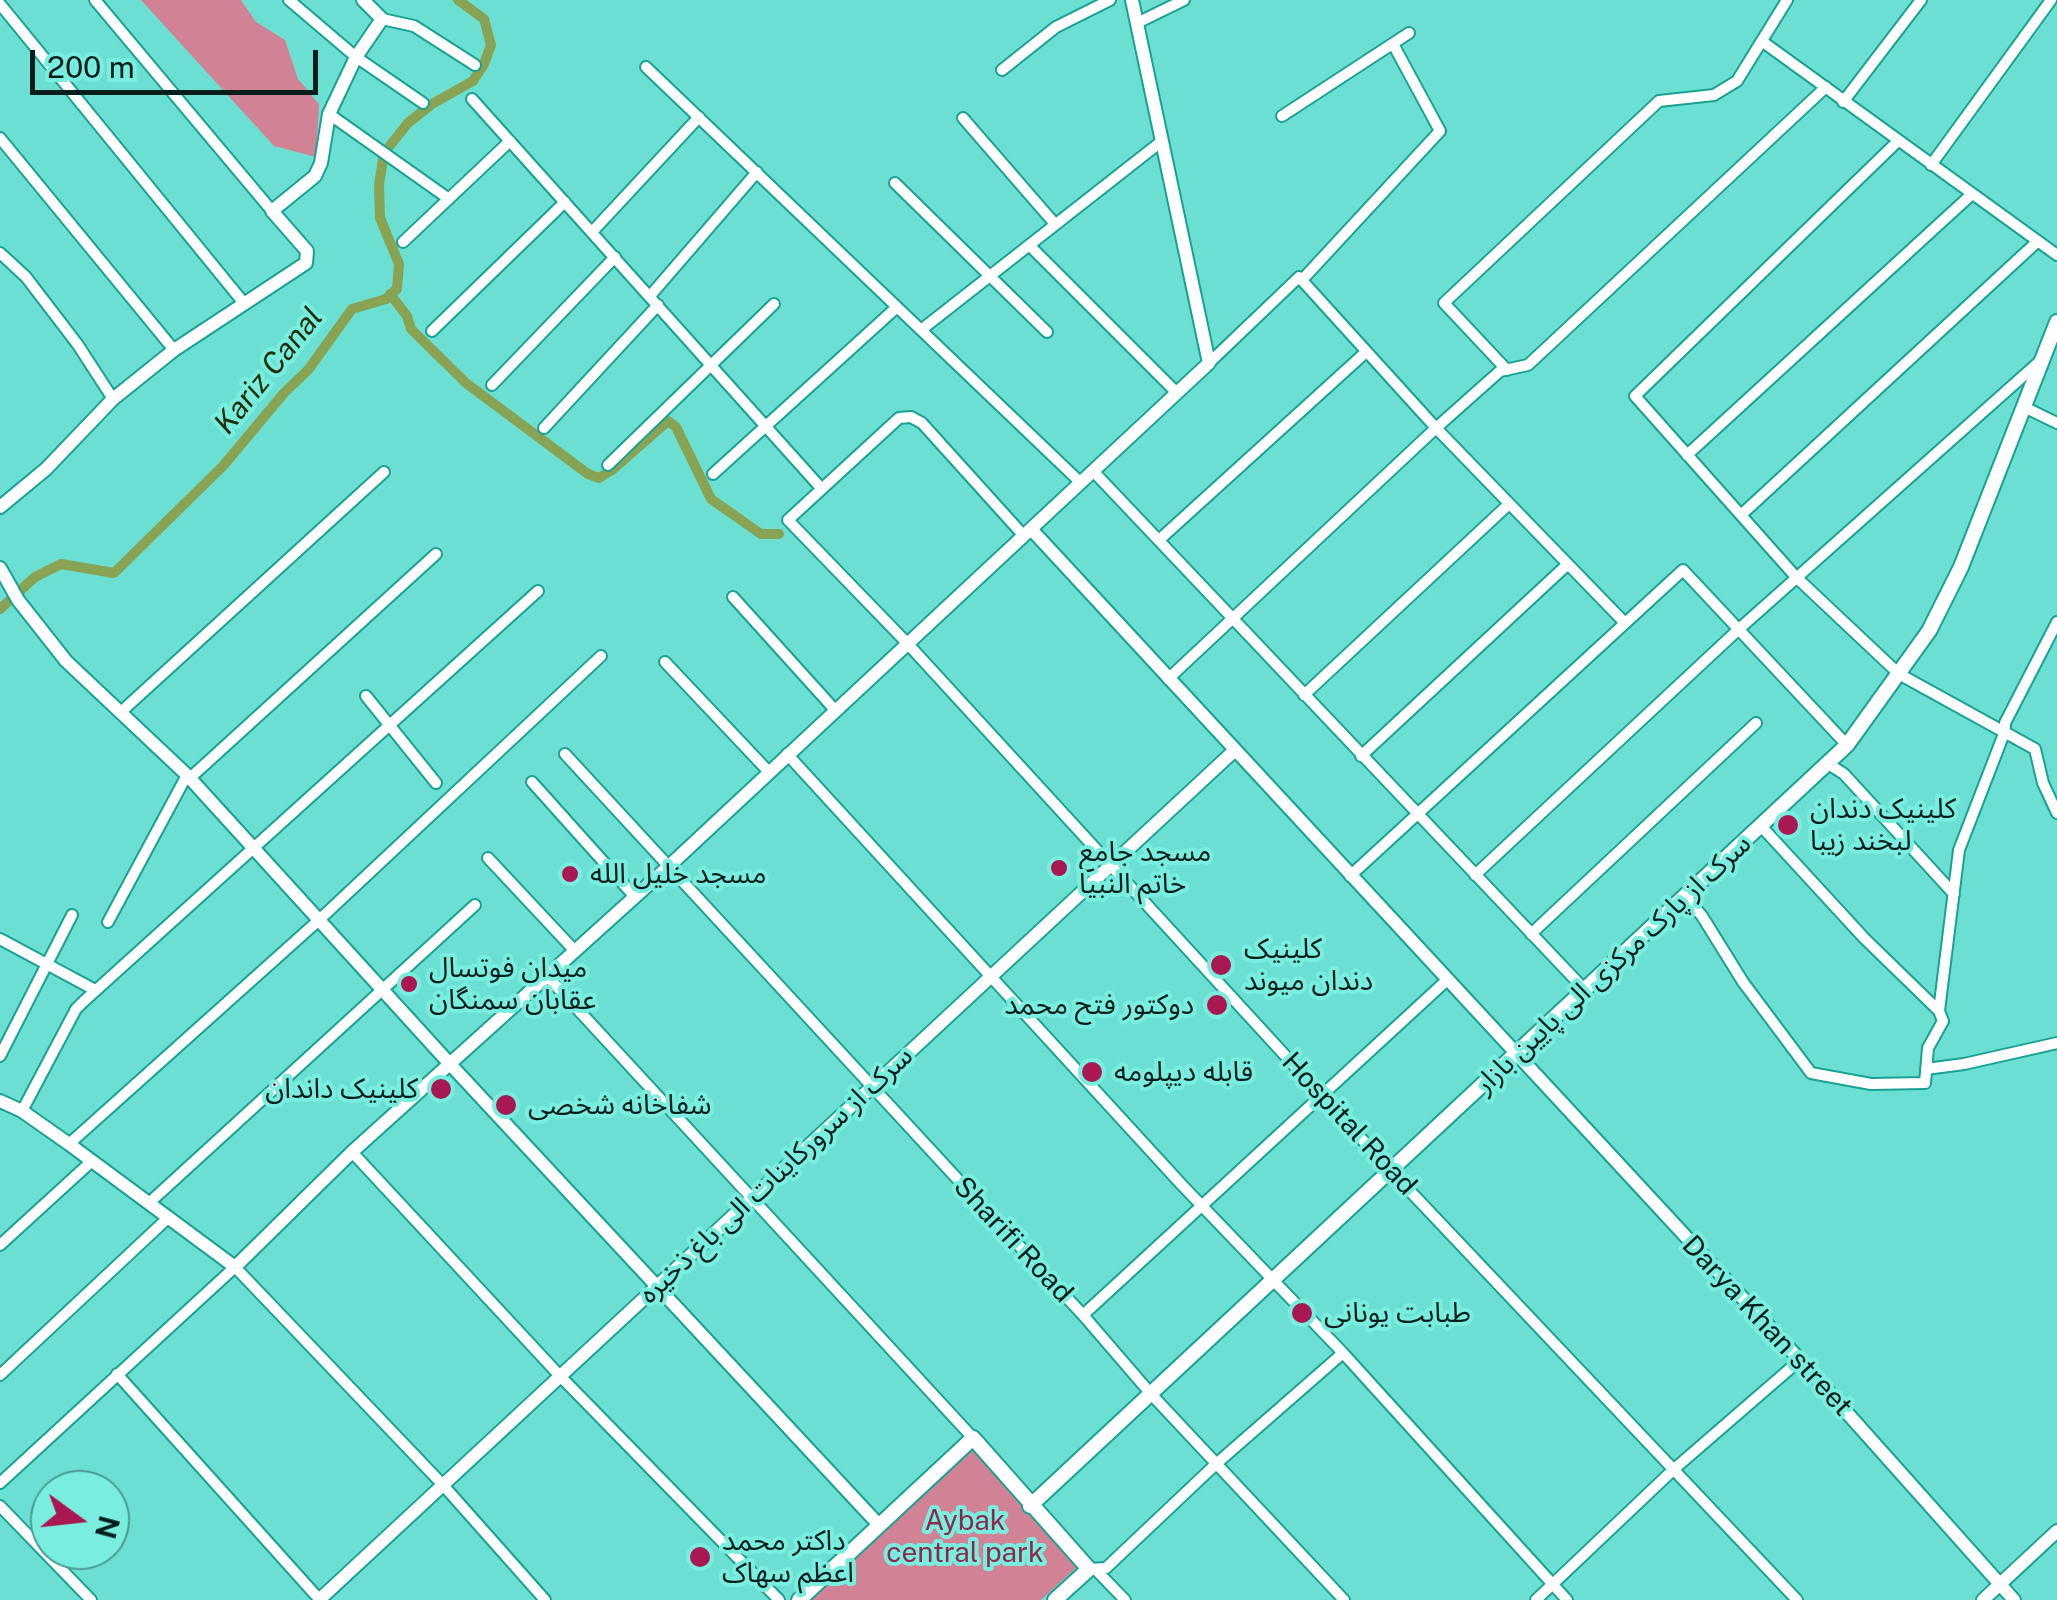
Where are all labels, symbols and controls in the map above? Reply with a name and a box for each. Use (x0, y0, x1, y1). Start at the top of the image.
scale bar (35, 30, 322, 92)
text: 200 m (47, 49, 135, 85)
water label: Kariz Canal (207, 300, 331, 442)
place label: کلینیک دندان لبخند زیبا (1810, 792, 1956, 858)
marker: کلینیک دندان لبخند زیبا (1775, 812, 1801, 838)
street label: سرک از پارک مرکزی الی پایین بازار (1468, 827, 1758, 1101)
place label: مسجد جامع خاتم النبیا (1079, 835, 1211, 901)
place label: مسجد خلیل الله (590, 857, 767, 891)
marker: مسجد جامع خاتم النبیا (1048, 857, 1070, 879)
marker: مسجد خلیل الله (559, 863, 581, 885)
place label: کلینیک دندان میوند (1244, 932, 1373, 998)
place label: میدان فوتسال عقابان سمنگان (429, 951, 596, 1017)
marker: کلینیک دندان میوند (1208, 952, 1234, 978)
marker: میدان فوتسال عقابان سمنگان (398, 973, 420, 995)
place label: دوکتور فتح محمد (1004, 988, 1194, 1022)
marker: دوکتور فتح محمد (1204, 992, 1230, 1018)
street label: سرک از سرورکاینات الی باغ ذخیره (632, 1039, 920, 1311)
street label: Hospital Road (1274, 1046, 1424, 1202)
place label: قابله دیپلومه (1114, 1055, 1253, 1089)
marker: قابله دیپلومه (1079, 1059, 1105, 1085)
place label: کلینیک داندان (265, 1072, 418, 1106)
marker: کلینیک داندان (428, 1076, 454, 1102)
place label: شفاخانه شخصی (528, 1088, 712, 1122)
marker: شفاخانه شخصی (493, 1092, 519, 1118)
street label: Sharifi Road (946, 1170, 1080, 1310)
street label: Darya Khan street (1675, 1229, 1859, 1423)
place label: طبابت یونانی (1324, 1296, 1471, 1330)
marker: طبابت یونانی (1289, 1300, 1315, 1326)
north arrow (30, 1470, 130, 1570)
park label: Aybak central park (886, 1504, 1044, 1570)
text: N (89, 1513, 126, 1542)
place label: داکتر محمد اعظم سهاک (722, 1524, 854, 1590)
marker: داکتر محمد اعظم سهاک (687, 1544, 713, 1570)

